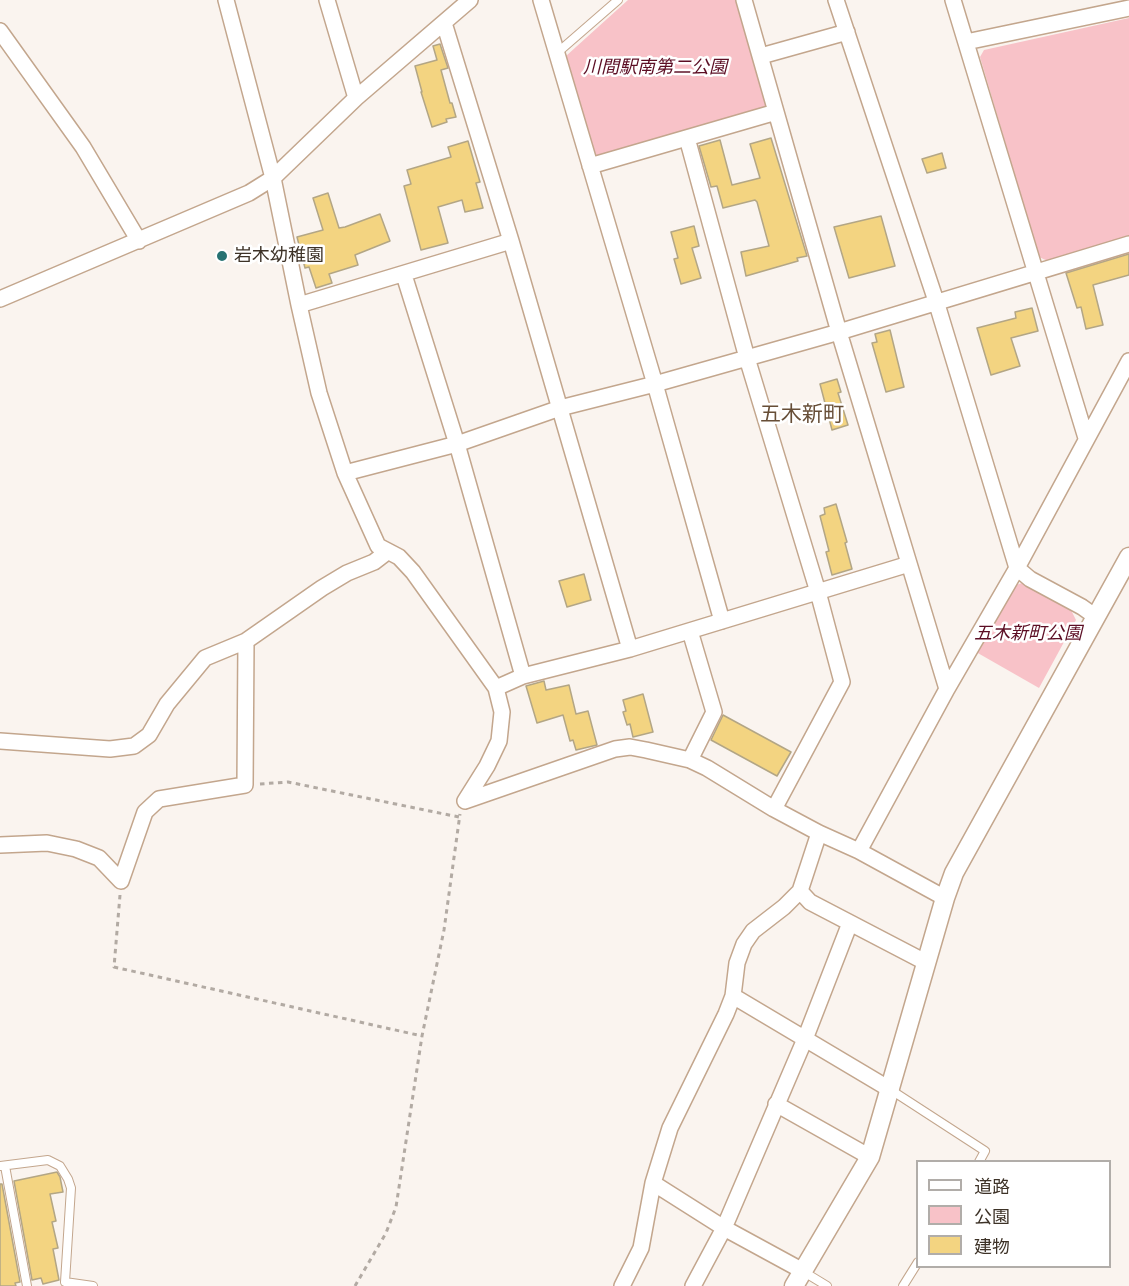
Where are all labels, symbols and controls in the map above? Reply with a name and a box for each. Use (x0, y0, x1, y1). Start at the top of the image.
park label: 川間駅南第二公園 (583, 57, 727, 79)
place label: 岩木幼稚園 (234, 245, 324, 267)
marker: 岩木幼稚園 (215, 249, 229, 263)
district label: 五木新町 (760, 402, 844, 428)
park label: 五木新町公園 (974, 623, 1082, 645)
legend (916, 1160, 1111, 1268)
text: 道路 (974, 1174, 1010, 1198)
text: 公園 (974, 1204, 1010, 1228)
text: 建物 (974, 1234, 1010, 1258)

